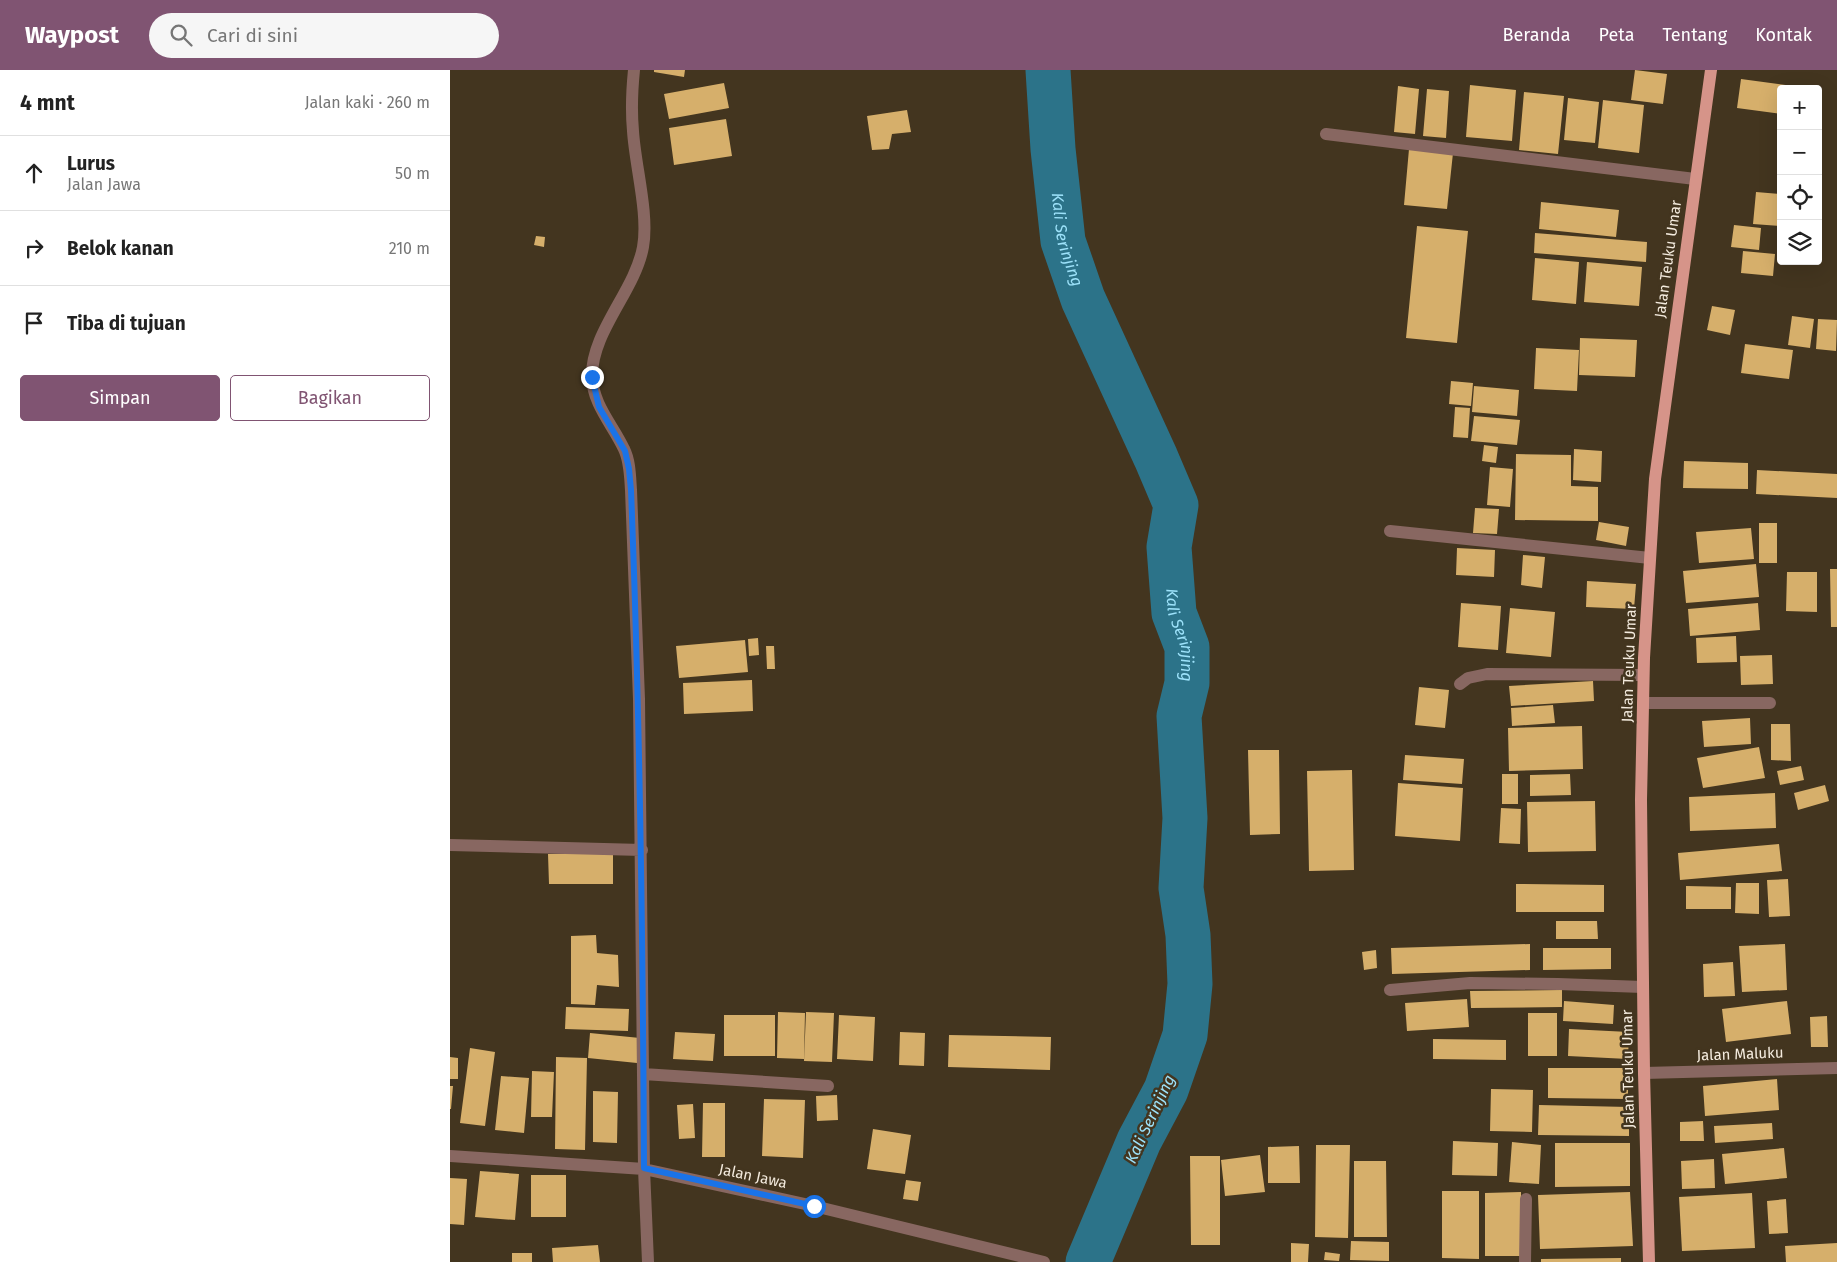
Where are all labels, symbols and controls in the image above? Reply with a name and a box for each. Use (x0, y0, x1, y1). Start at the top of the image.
search box (149, 13, 499, 58)
text: Waypost (25, 21, 119, 49)
icon: search (167, 21, 195, 49)
text: Cari di sini (207, 24, 298, 47)
text: Beranda (1503, 24, 1571, 46)
text: Peta (1599, 24, 1634, 46)
text: Tentang (1662, 24, 1727, 46)
text: Kontak (1755, 24, 1812, 46)
map controls (1777, 85, 1822, 265)
button: + (1777, 85, 1822, 130)
text: 4 mnt (20, 90, 75, 116)
text: Jalan kaki · 260 m (305, 93, 430, 112)
button: − (1777, 130, 1822, 175)
text: Lurus (67, 152, 115, 175)
icon: ahead (20, 159, 48, 187)
text: 50 m (395, 164, 430, 183)
text: Jalan Jawa (67, 175, 141, 194)
button: locate (1777, 175, 1822, 220)
water label: Kali Serinjing (1048, 192, 1087, 289)
street label: Jalan Teuku Umar (1651, 199, 1685, 319)
button: layers (1777, 220, 1822, 265)
icon: right (20, 234, 48, 262)
text: Belok kanan (67, 237, 174, 260)
text: 210 m (389, 239, 430, 258)
icon: arrive (20, 309, 48, 337)
text: Tiba di tujuan (67, 312, 186, 335)
route end (581, 366, 604, 389)
button: Simpan (20, 375, 220, 421)
button: Bagikan (230, 375, 430, 421)
water label: Kali Serinjing (1163, 588, 1197, 682)
street label: Jalan Teuku Umar (1618, 603, 1640, 723)
street label: Jalan Teuku Umar (1618, 1009, 1638, 1128)
street label: Jalan Maluku (1696, 1043, 1784, 1065)
water label: Kali Serinjing (1121, 1072, 1179, 1166)
street label: Jalan Jawa (717, 1160, 789, 1192)
route start (803, 1195, 826, 1218)

